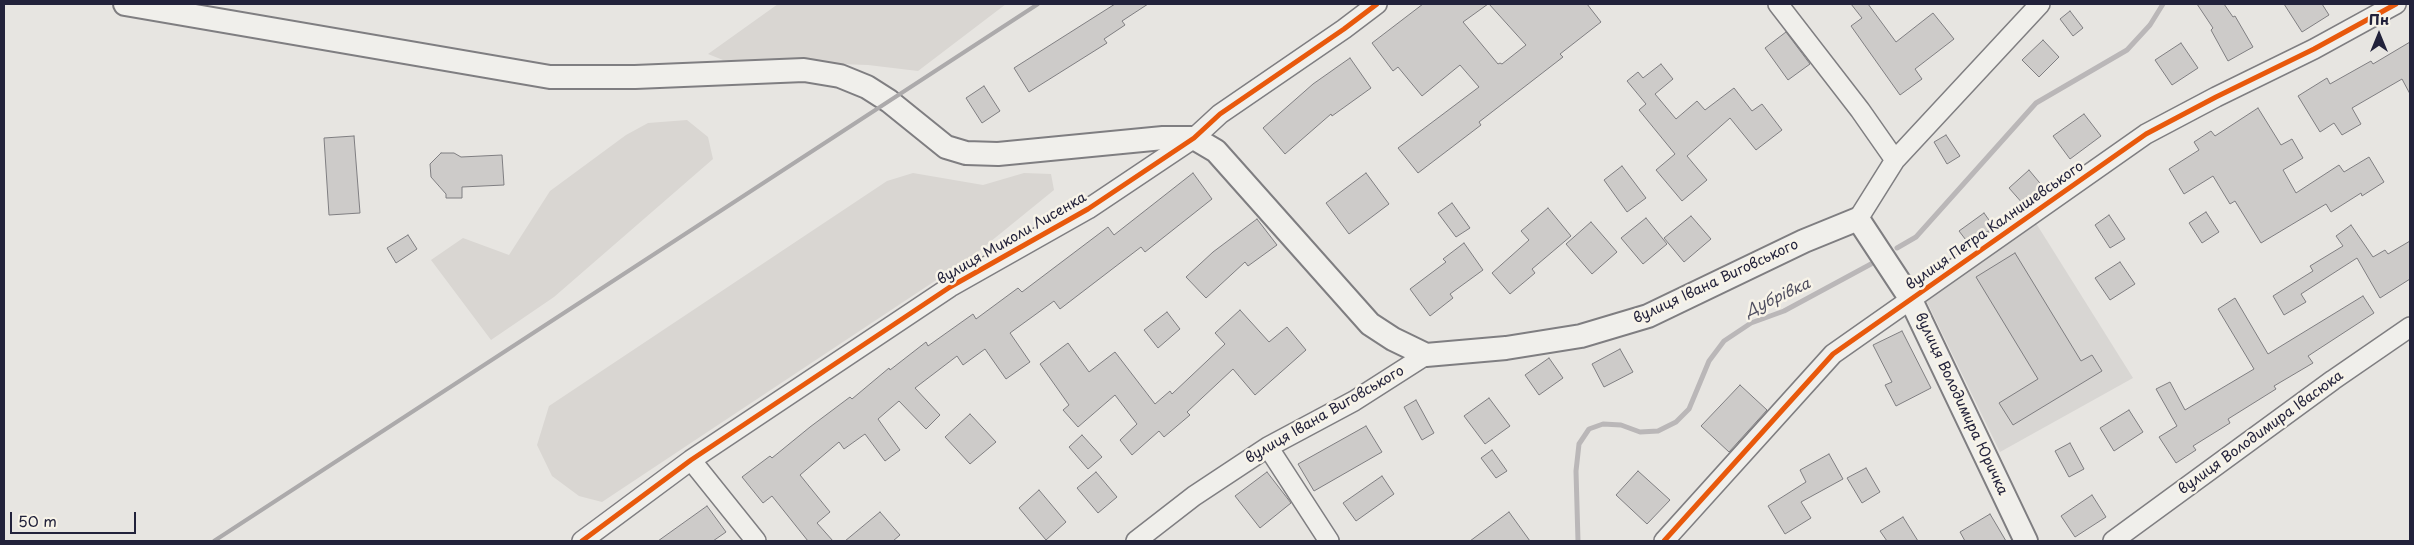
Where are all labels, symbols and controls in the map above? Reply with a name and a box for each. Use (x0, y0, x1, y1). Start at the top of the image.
text: Пн (2369, 9, 2389, 30)
north arrow (2354, 10, 2404, 60)
street label: вулиця Петра Калнишевського (1903, 158, 2087, 294)
street label: вулиця Миколи Лисенка (934, 189, 1090, 289)
street label: вулиця Івана Виговського (1631, 236, 1801, 328)
water label: Дубрівка (1743, 275, 1813, 321)
street label: вулиця Володимира Юричка (1911, 310, 2011, 498)
street label: вулиця Івана Виговського (1243, 363, 1407, 467)
street label: вулиця Володимира Івасюка (2175, 368, 2347, 498)
scale bar (12, 502, 139, 534)
text: 50 m (18, 509, 57, 532)

